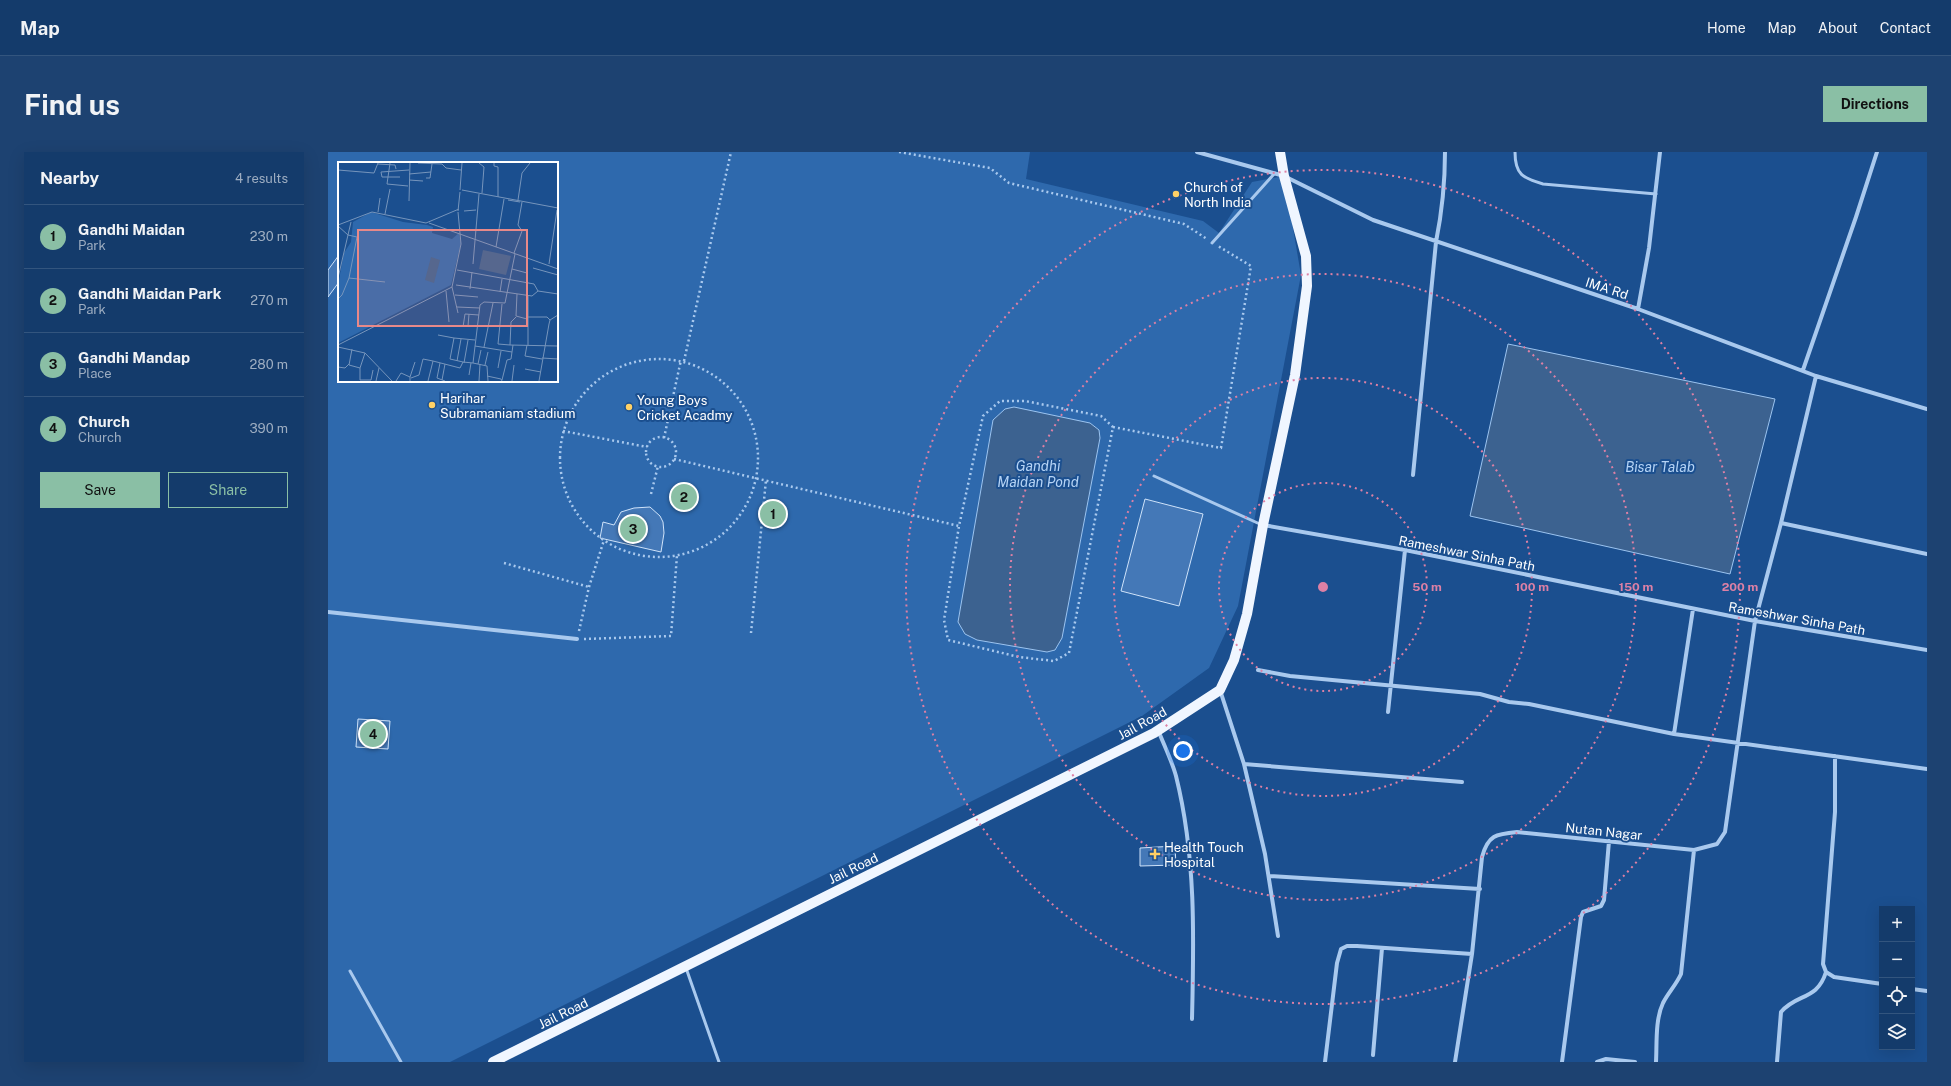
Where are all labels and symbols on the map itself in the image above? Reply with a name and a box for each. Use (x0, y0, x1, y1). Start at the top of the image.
inset map (338, 162, 558, 382)
place label: Church of North India (1184, 180, 1251, 210)
marker: Church of North India (1171, 189, 1181, 199)
street label: IMA Rd (1584, 275, 1630, 302)
place label: Harihar Subramaniam stadium (440, 391, 575, 421)
place label: Young Boys Cricket Acadmy (637, 393, 733, 423)
marker: Harihar Subramaniam stadium (427, 400, 437, 410)
marker: Young Boys Cricket Acadmy (624, 402, 634, 412)
water label: Gandhi Maidan Pond (997, 458, 1079, 490)
water label: Bisar Talab (1625, 459, 1695, 475)
pin: 2 (671, 482, 697, 512)
pin: 1 (760, 499, 786, 529)
pin: 3 (620, 514, 646, 544)
street label: Rameshwar Sinha Path (1397, 533, 1536, 574)
centre of rings (1316, 580, 1330, 594)
text: 50 m (1412, 580, 1442, 594)
text: 100 m (1515, 580, 1549, 594)
text: 150 m (1619, 580, 1653, 594)
text: 200 m (1722, 580, 1758, 594)
street label: Rameshwar Sinha Path (1727, 599, 1866, 638)
street label: Jail Road (1115, 704, 1169, 743)
pin: 4 (360, 719, 386, 749)
your location (1173, 741, 1193, 761)
street label: Nutan Nagar (1565, 820, 1643, 843)
place label: Health Touch Hospital (1164, 840, 1244, 870)
marker: Health Touch Hospital (1149, 848, 1161, 860)
street label: Jail Road (826, 850, 881, 887)
street label: Jail Road (536, 995, 591, 1032)

